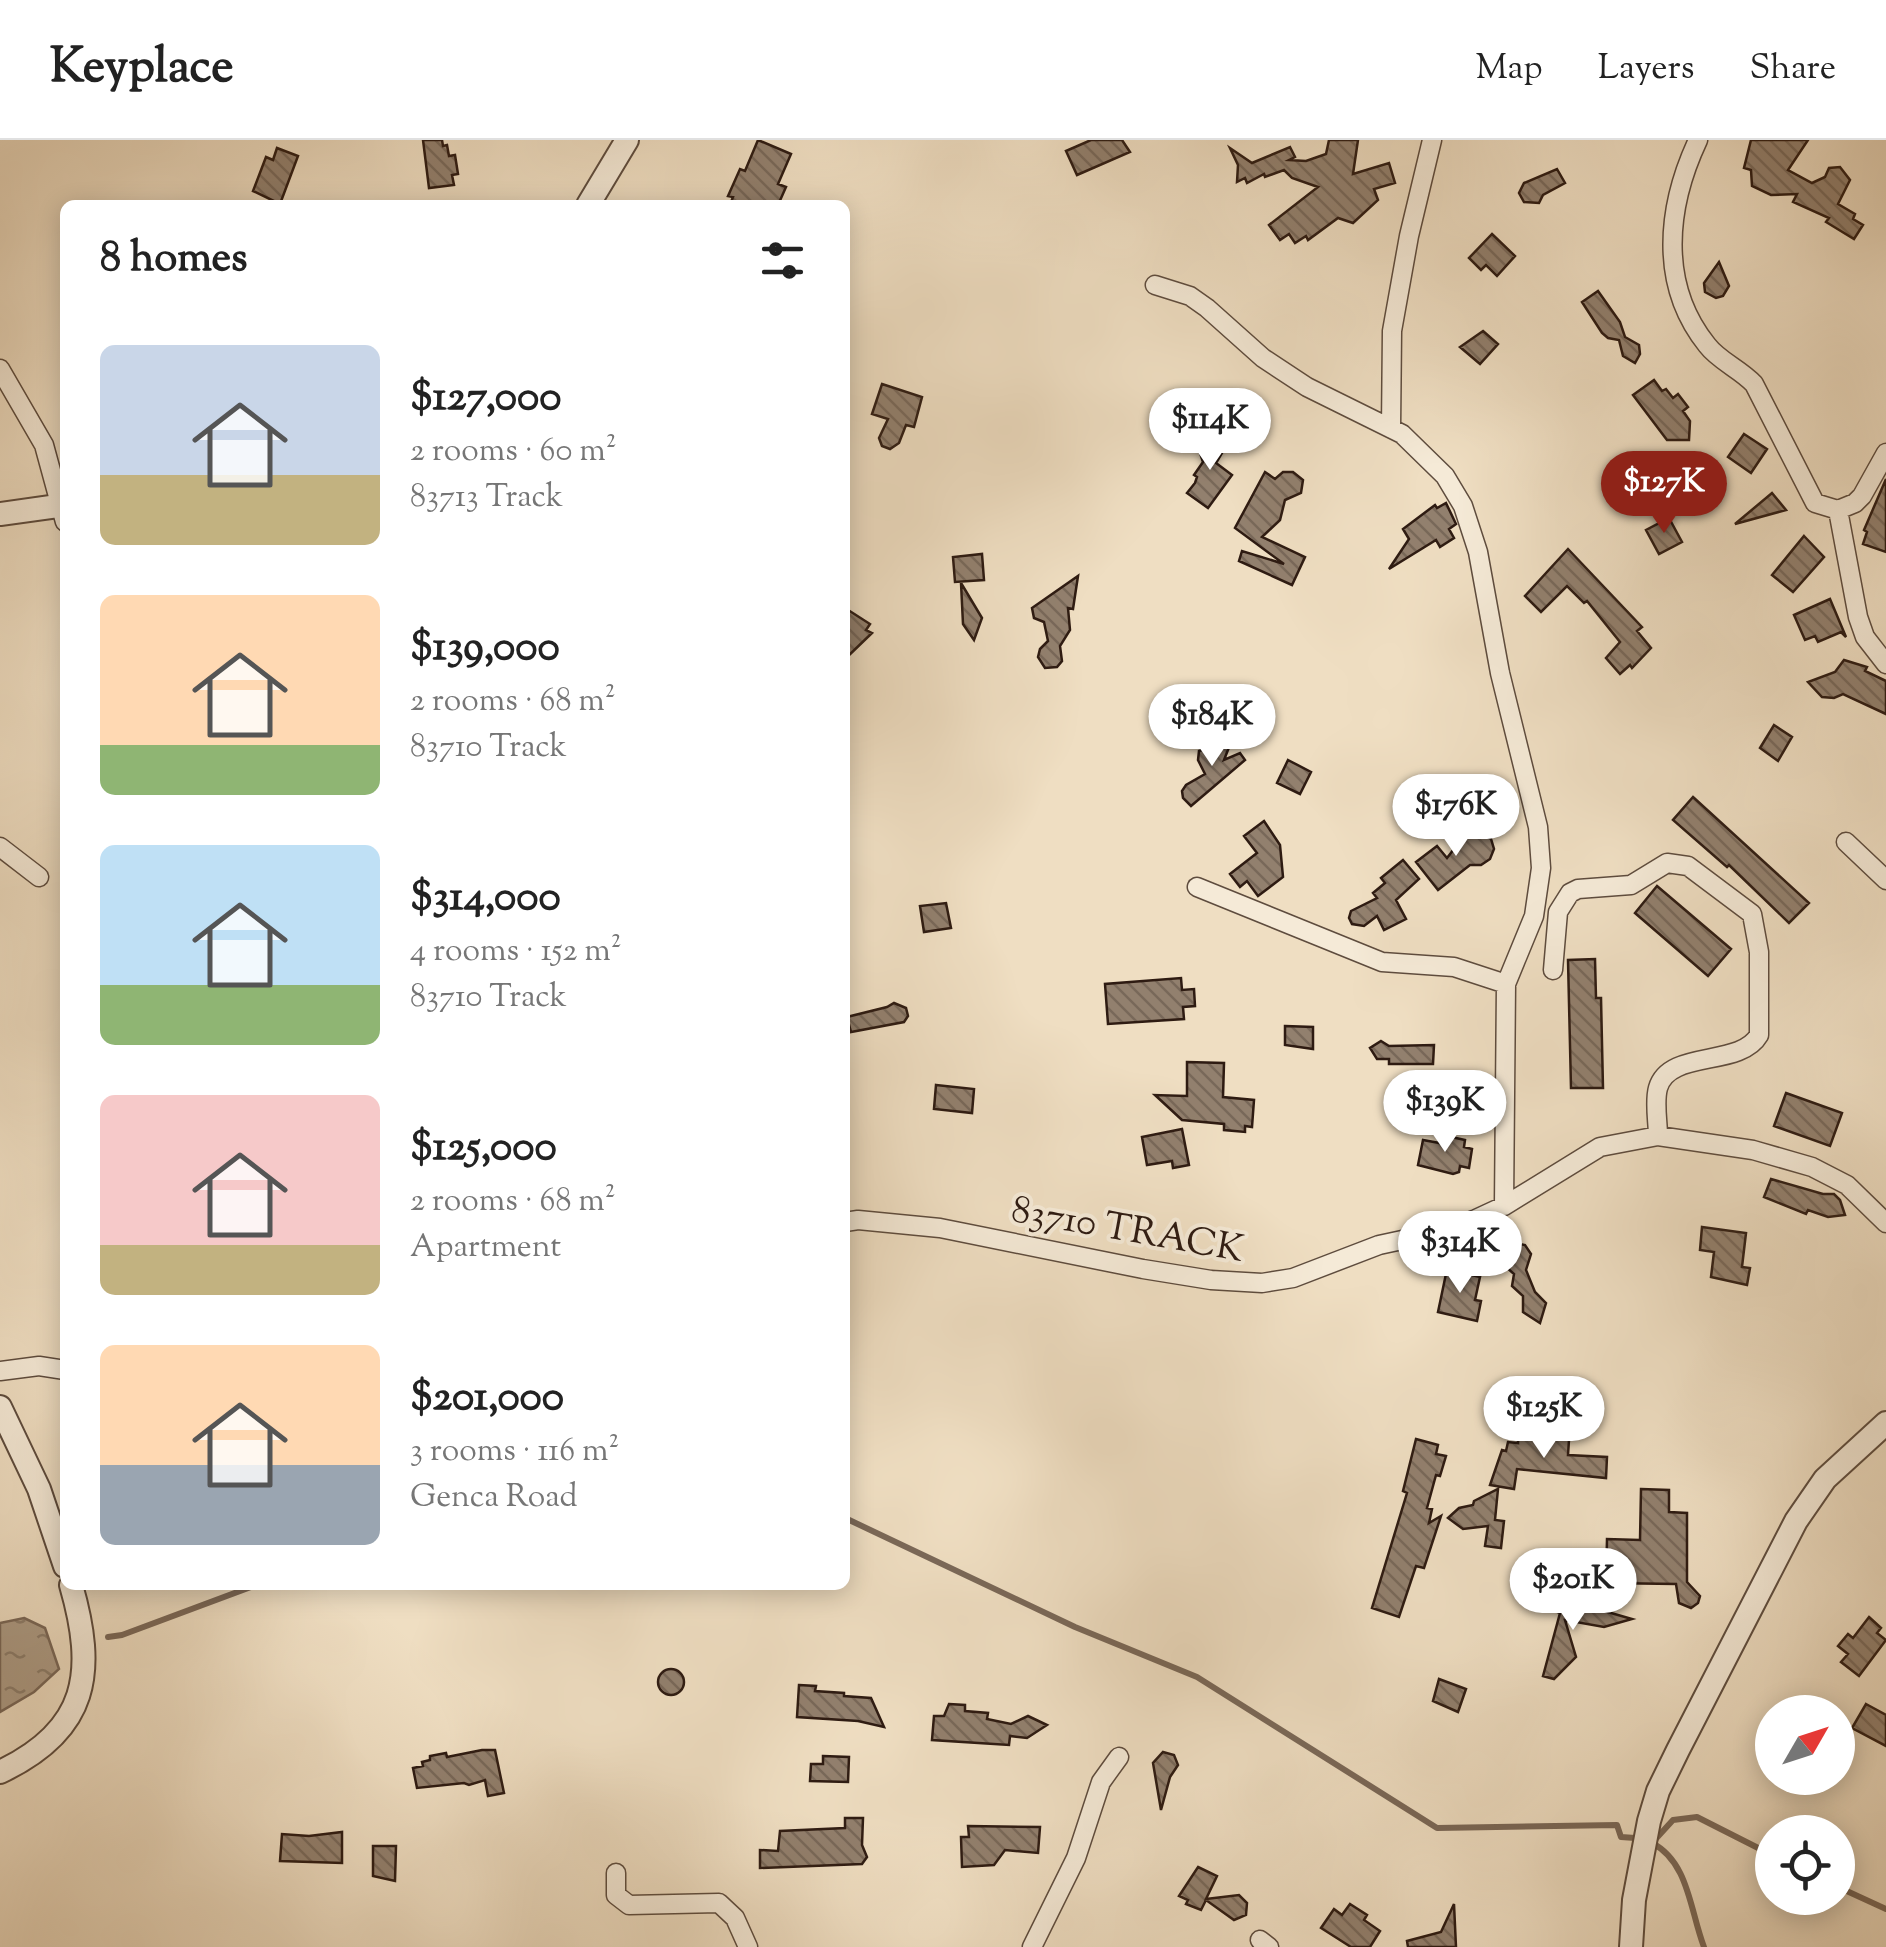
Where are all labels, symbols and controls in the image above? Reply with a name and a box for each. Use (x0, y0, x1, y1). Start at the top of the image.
text: Keyplace (50, 35, 234, 104)
text: Map (1475, 44, 1543, 95)
text: Layers (1598, 44, 1695, 95)
text: Share (1750, 44, 1836, 95)
text: 8 homes (100, 230, 248, 290)
icon: filters (755, 233, 810, 288)
text: $127,000 (410, 369, 561, 429)
icon: home (180, 385, 300, 505)
pin: $114K (1140, 388, 1280, 473)
text: $114K (1171, 397, 1249, 443)
text: 2 rooms · 60 m² (410, 429, 616, 475)
pin: $127K (1594, 451, 1734, 536)
text: $127K (1623, 460, 1705, 506)
text: 83713 Track (410, 475, 563, 521)
text: $139,000 (410, 619, 560, 679)
icon: home (180, 635, 300, 755)
text: 2 rooms · 68 m² (410, 679, 616, 725)
pin: $184K (1142, 684, 1282, 769)
text: $184K (1171, 693, 1253, 739)
text: 83710 Track (410, 725, 567, 771)
pin: $176K (1386, 774, 1526, 859)
text: $176K (1414, 783, 1498, 829)
text: $314,000 (410, 869, 561, 929)
icon: home (180, 885, 300, 1005)
text: 4 rooms · 152 m² (410, 929, 622, 975)
text: 83710 Track (410, 975, 567, 1021)
pin: $139K (1375, 1070, 1515, 1155)
text: $139K (1405, 1079, 1485, 1125)
text: $125,000 (410, 1119, 557, 1179)
icon: home (180, 1135, 300, 1255)
text: 2 rooms · 68 m² (410, 1179, 616, 1225)
street label: 83710 TRACK (1007, 1185, 1248, 1279)
pin: $314K (1390, 1211, 1530, 1296)
text: $314K (1420, 1220, 1500, 1266)
text: Apartment (410, 1225, 561, 1271)
text: $201,000 (410, 1369, 564, 1429)
pin: $125K (1474, 1376, 1614, 1461)
icon: home (180, 1385, 300, 1505)
text: $125K (1505, 1385, 1583, 1431)
text: 3 rooms · 116 m² (410, 1429, 619, 1475)
text: Genca Road (410, 1475, 578, 1521)
pin: $201K (1503, 1548, 1643, 1633)
text: $201K (1532, 1557, 1614, 1603)
north arrow (1755, 1695, 1855, 1795)
map controls (1755, 1695, 1855, 1915)
button: locate (1755, 1815, 1855, 1915)

